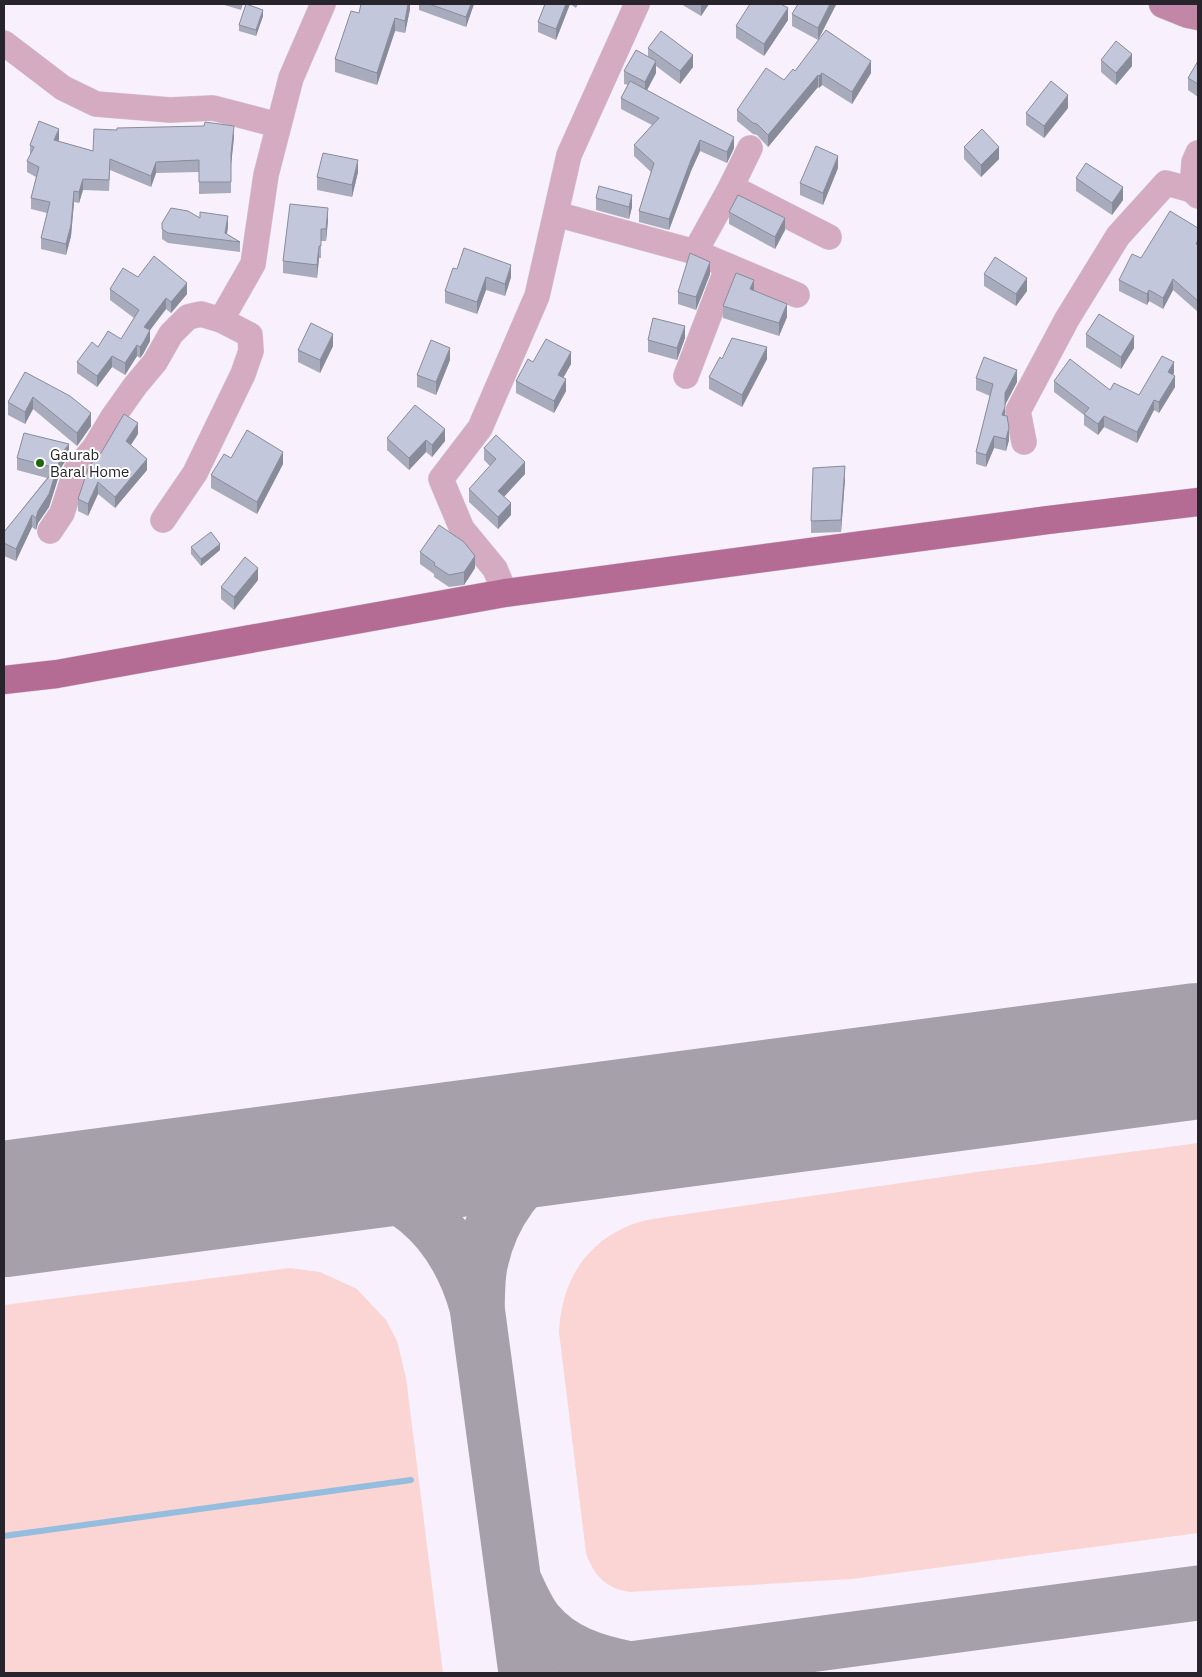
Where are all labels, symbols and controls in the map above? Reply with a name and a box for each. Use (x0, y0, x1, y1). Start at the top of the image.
place label: Gaurab Baral Home (50, 445, 129, 481)
marker: Gaurab Baral Home (34, 457, 46, 469)

